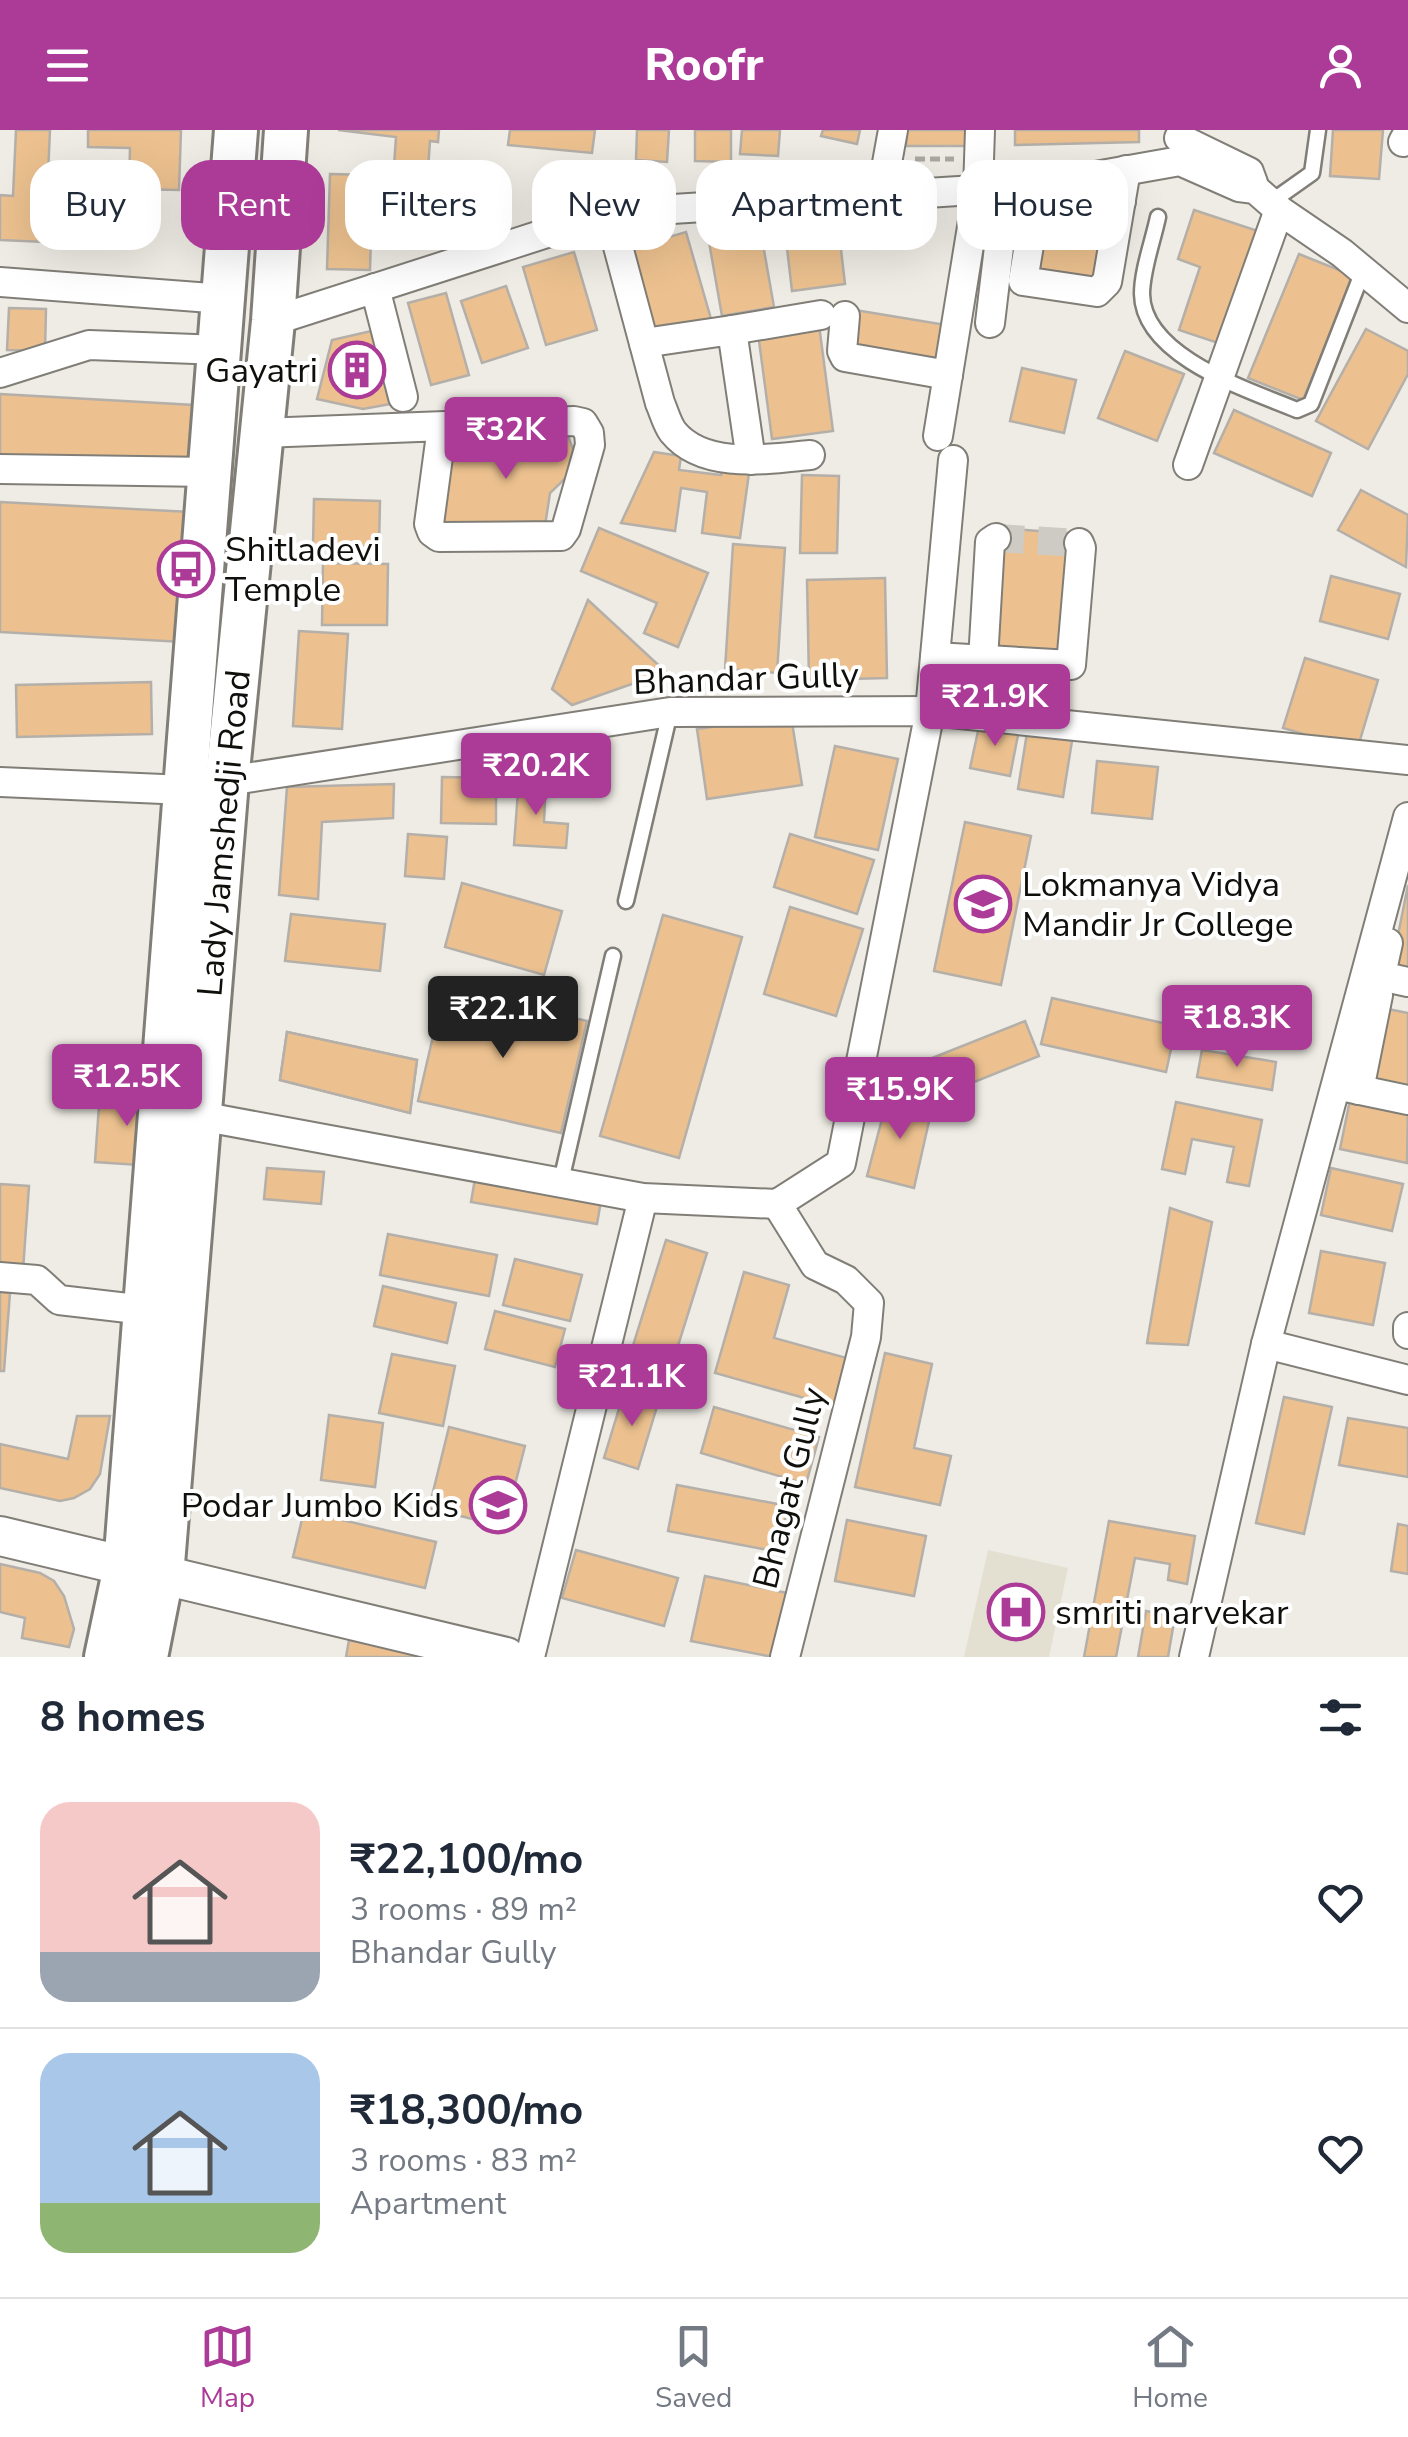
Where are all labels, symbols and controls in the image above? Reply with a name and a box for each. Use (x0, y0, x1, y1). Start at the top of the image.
text: Roofr (644, 35, 764, 96)
icon: menu (40, 38, 95, 93)
icon: person (1313, 38, 1368, 93)
chip: Buy (30, 160, 161, 250)
chip: Rent (181, 160, 325, 250)
chip: Filters (345, 160, 512, 250)
chip: New (532, 160, 676, 250)
chip: Apartment (696, 160, 937, 250)
chip: House (957, 160, 1128, 250)
building icon: Gayatri (327, 340, 387, 400)
place label: Gayatri (205, 347, 318, 394)
pin: ₹32K (447, 397, 565, 482)
text: ₹32K (467, 408, 545, 451)
place label: Shitladevi Temple (225, 526, 381, 613)
bus stop icon: Shitladevi Temple (156, 539, 216, 599)
street label: Bhandar Gully (632, 651, 860, 706)
pin: ₹21.9K (914, 664, 1076, 749)
street label: Lady Jamshedji Road (186, 668, 262, 998)
text: ₹21.9K (942, 675, 1048, 718)
pin: ₹20.2K (455, 733, 617, 818)
text: ₹20.2K (483, 744, 589, 787)
place label: Lokmanya Vidya Mandir Jr College (1022, 861, 1293, 948)
school or university icon: Lokmanya Vidya Mandir Jr College (953, 874, 1013, 934)
pin: ₹22.1K (422, 976, 584, 1061)
pin: ₹18.3K (1156, 985, 1318, 1070)
text: ₹22.1K (450, 987, 556, 1030)
text: ₹18.3K (1184, 996, 1290, 1039)
pin: ₹12.5K (46, 1044, 208, 1129)
text: ₹12.5K (74, 1055, 180, 1098)
pin: ₹15.9K (819, 1057, 981, 1142)
text: ₹15.9K (847, 1068, 953, 1111)
pin: ₹21.1K (551, 1344, 713, 1429)
text: ₹21.1K (579, 1355, 685, 1398)
street label: Bhagat Gully (742, 1383, 837, 1594)
school or university icon: Podar Jumbo Kids (468, 1475, 528, 1535)
place label: Podar Jumbo Kids (181, 1482, 459, 1529)
hospital icon: smriti narvekar (986, 1582, 1046, 1642)
place label: smriti narvekar (1055, 1589, 1289, 1636)
text: 8 homes (40, 1689, 205, 1746)
icon: filters (1313, 1690, 1368, 1745)
text: ₹22,100/mo (350, 1831, 583, 1888)
icon: home (120, 1842, 240, 1962)
icon: heart (1313, 1875, 1368, 1930)
text: 3 rooms · 89 m² (350, 1888, 577, 1931)
text: Bhandar Gully (350, 1931, 556, 1974)
text: ₹18,300/mo (350, 2082, 583, 2139)
icon: home (120, 2093, 240, 2213)
icon: heart (1313, 2126, 1368, 2181)
text: 3 rooms · 83 m² (350, 2139, 577, 2182)
text: Apartment (350, 2182, 506, 2225)
tab: Map (200, 2319, 255, 2417)
tab: Saved (655, 2319, 732, 2417)
tab: Home (1132, 2319, 1208, 2417)

